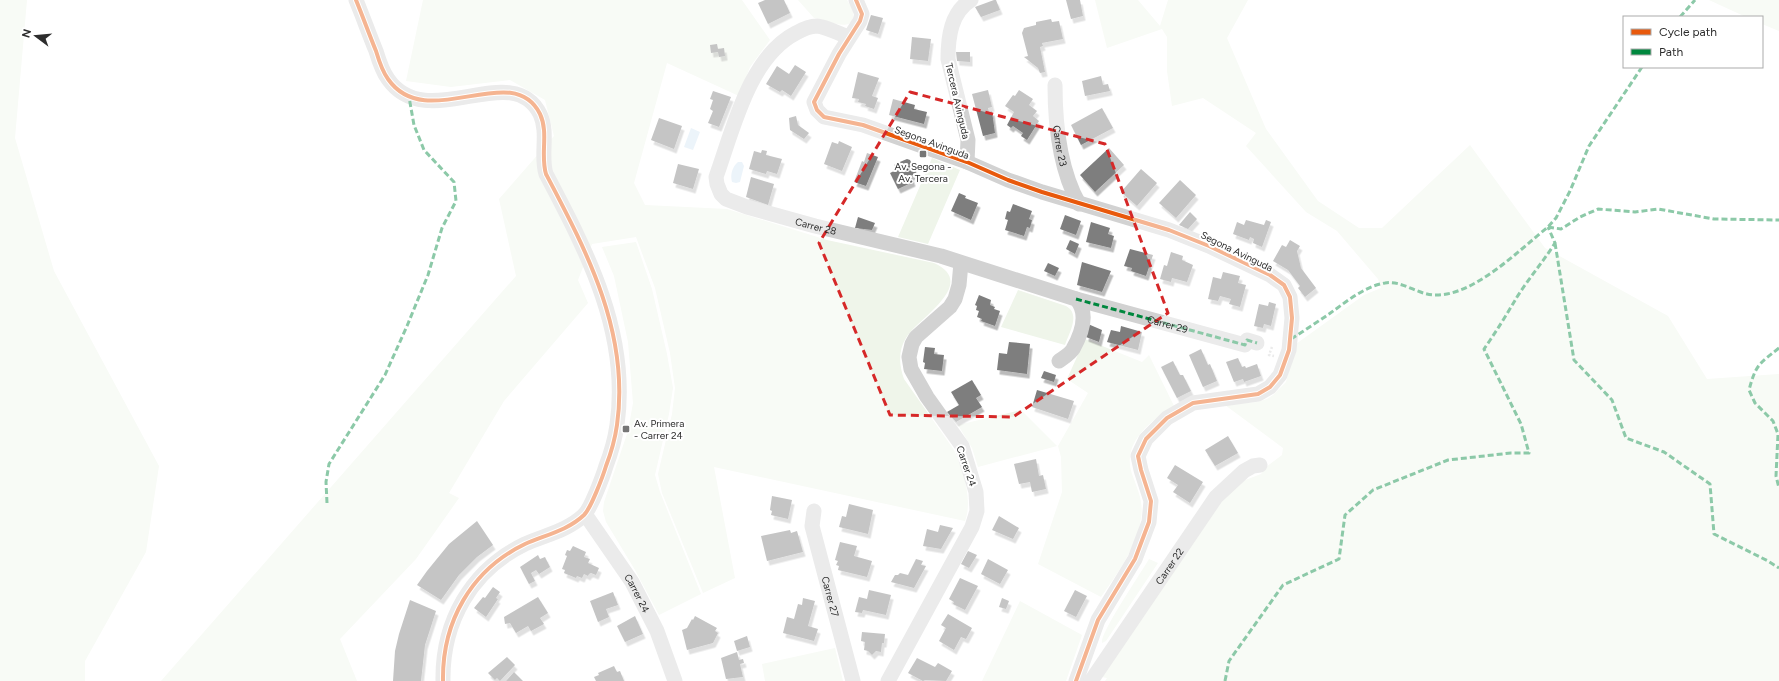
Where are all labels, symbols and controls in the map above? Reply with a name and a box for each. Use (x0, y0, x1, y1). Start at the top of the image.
north arrow (16, 16, 56, 56)
legend (1623, 16, 1763, 68)
text: Cycle path (1659, 25, 1717, 39)
text: N (19, 27, 34, 39)
text: Path (1659, 45, 1683, 59)
street label: Tercera Avinguda (942, 62, 973, 140)
street label: Segona Avinguda (893, 123, 971, 162)
street label: Carrer 23 (1050, 124, 1070, 168)
marker: Av. Segona - Av. Tercera (918, 149, 928, 159)
place label: Av. Segona - Av. Tercera (895, 160, 952, 185)
street label: Carrer 28 (794, 215, 838, 238)
street label: Segona Avinguda (1199, 228, 1275, 275)
street label: Carrer 29 (1146, 313, 1190, 336)
place label: Av. Primera - Carrer 24 (634, 417, 684, 442)
marker: Av. Primera - Carrer 24 (621, 424, 631, 434)
street label: Carrer 24 (954, 444, 980, 488)
street label: Carrer 22 (1152, 545, 1187, 587)
street label: Carrer 24 (621, 571, 653, 615)
street label: Carrer 27 (819, 575, 842, 619)

